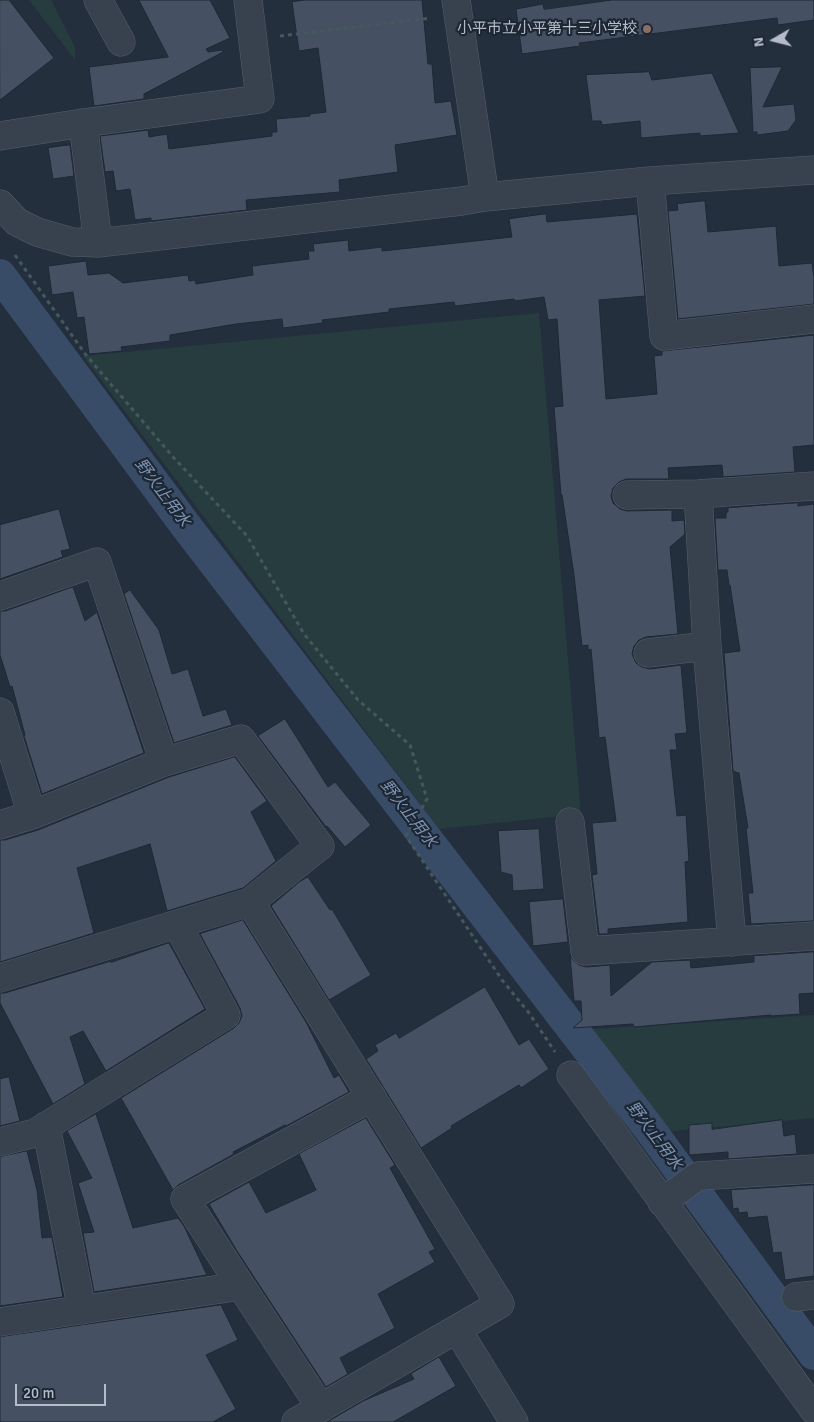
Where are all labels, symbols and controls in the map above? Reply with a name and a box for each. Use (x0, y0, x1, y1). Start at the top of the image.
north arrow (749, 15, 799, 65)
place label: 小平市立小平第十三小学校 (457, 20, 637, 38)
marker: 小平市立小平第十三小学校 (641, 23, 653, 35)
text: N (750, 36, 768, 48)
water label: 野火止用水 (130, 455, 194, 531)
water label: 野火止用水 (376, 777, 440, 851)
water label: 野火止用水 (622, 1098, 686, 1174)
scale bar (18, 1374, 109, 1406)
text: 20 m (23, 1384, 54, 1402)

